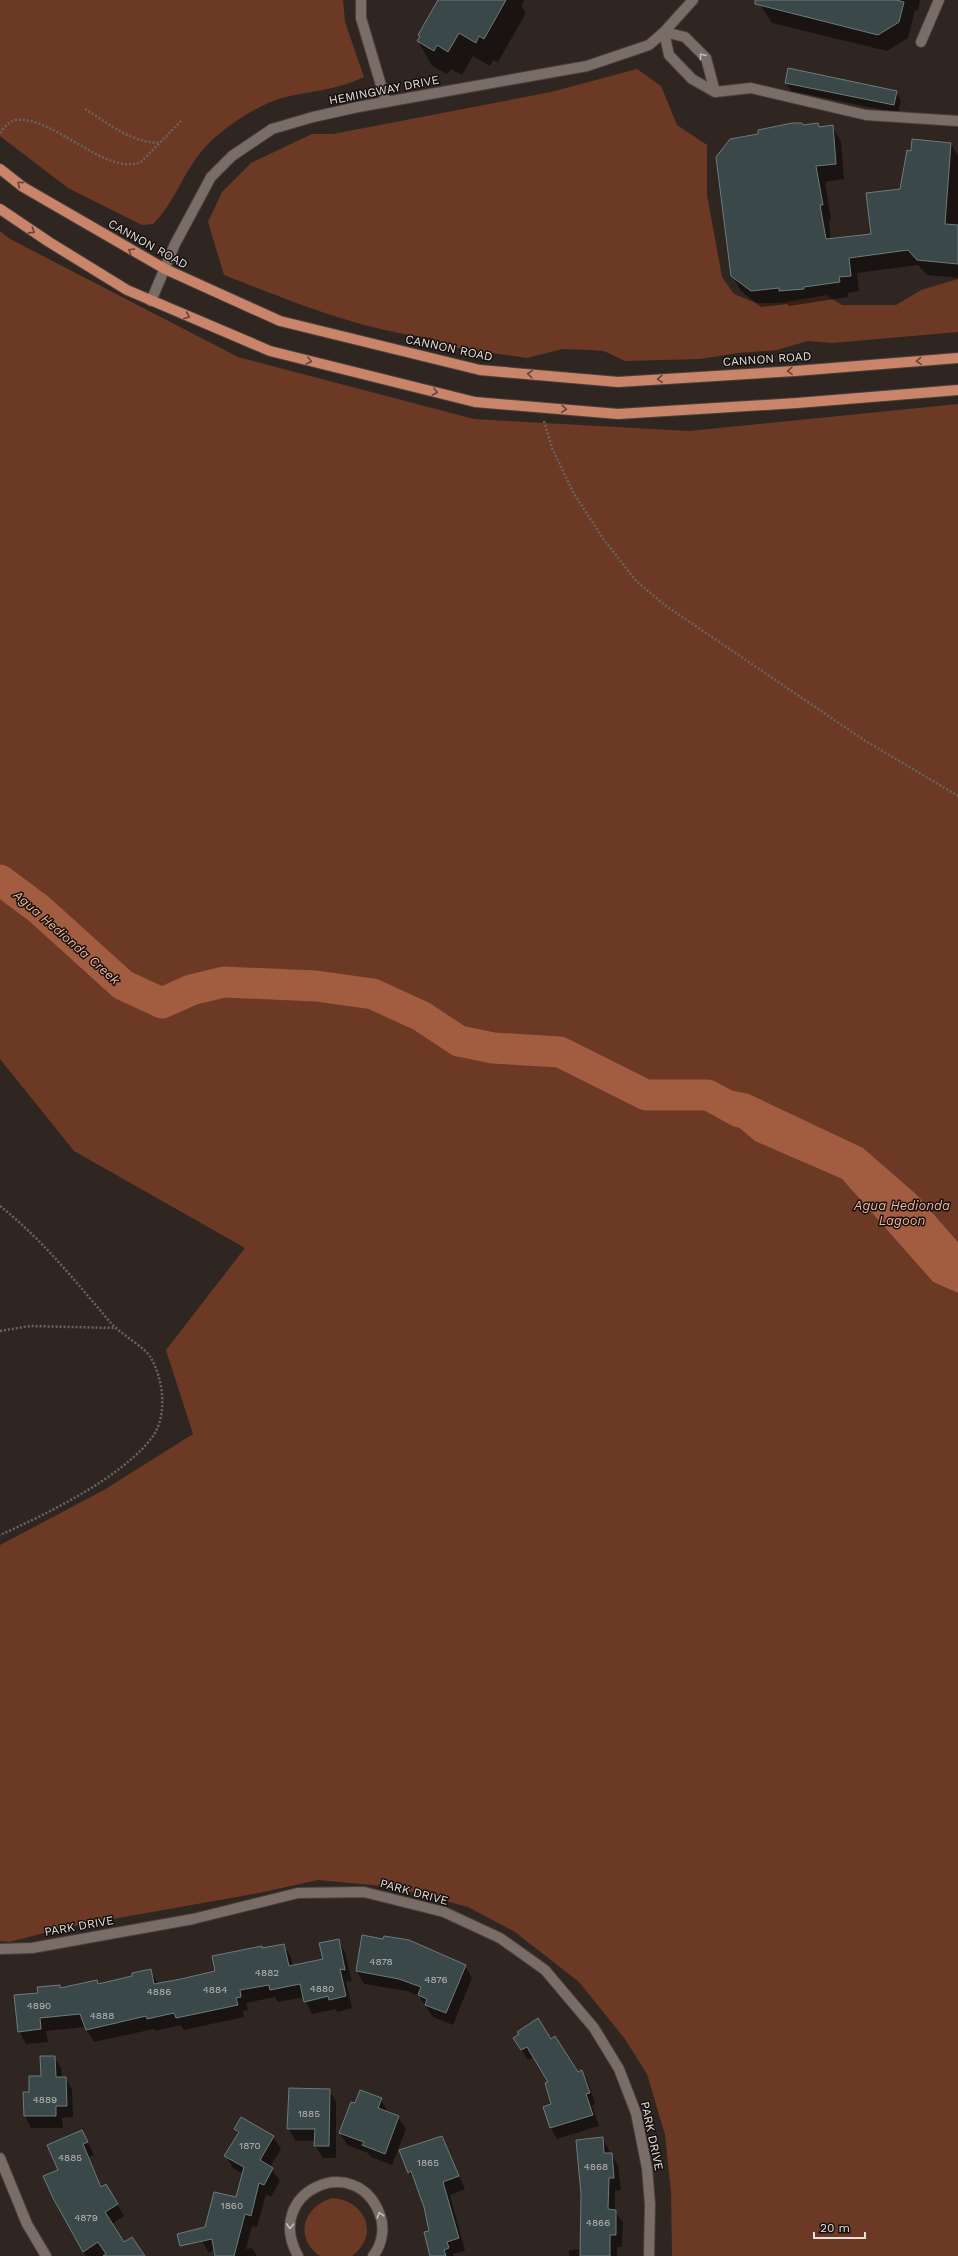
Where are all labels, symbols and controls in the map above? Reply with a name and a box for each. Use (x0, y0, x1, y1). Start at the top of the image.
one-way arrow (700, 54, 707, 61)
street label: HEMINGWAY DRIVE (328, 72, 441, 108)
one-way arrow (17, 182, 24, 189)
street label: CANNON ROAD (106, 216, 190, 272)
one-way arrow (28, 226, 35, 234)
one-way arrow (128, 248, 135, 255)
one-way arrow (184, 311, 191, 319)
street label: CANNON ROAD (404, 332, 494, 364)
street label: CANNON ROAD (722, 349, 812, 369)
one-way arrow (306, 356, 312, 364)
one-way arrow (916, 356, 922, 365)
one-way arrow (787, 367, 793, 376)
one-way arrow (527, 370, 533, 379)
one-way arrow (657, 375, 663, 384)
one-way arrow (432, 387, 438, 395)
one-way arrow (561, 404, 567, 413)
water label: Agua Hedionda Creek (10, 887, 124, 988)
water label: Agua Hedionda Lagoon (853, 1198, 950, 1228)
street label: PARK DRIVE (378, 1876, 450, 1908)
street label: PARK DRIVE (43, 1913, 115, 1939)
house number: 4878 (369, 1956, 393, 1967)
house number: 4882 (255, 1967, 279, 1978)
house number: 4876 (424, 1974, 448, 1985)
house number: 4880 (310, 1983, 334, 1994)
house number: 4884 (203, 1984, 227, 1995)
house number: 4886 (147, 1986, 171, 1997)
house number: 4890 (27, 2000, 51, 2011)
house number: 4888 (90, 2010, 114, 2021)
house number: 4889 (33, 2094, 57, 2105)
street label: PARK DRIVE (638, 2100, 666, 2172)
house number: 1885 (298, 2108, 320, 2119)
house number: 1870 (239, 2140, 261, 2151)
house number: 4885 (58, 2152, 82, 2163)
house number: 1865 (417, 2157, 439, 2168)
house number: 4868 (584, 2161, 608, 2172)
house number: 1860 (221, 2200, 243, 2211)
one-way arrow (376, 2211, 385, 2218)
house number: 4879 (74, 2212, 98, 2223)
scale bar (814, 2214, 865, 2240)
house number: 4866 (586, 2217, 610, 2228)
text: 20 m (820, 2221, 850, 2235)
one-way arrow (286, 2224, 294, 2230)

